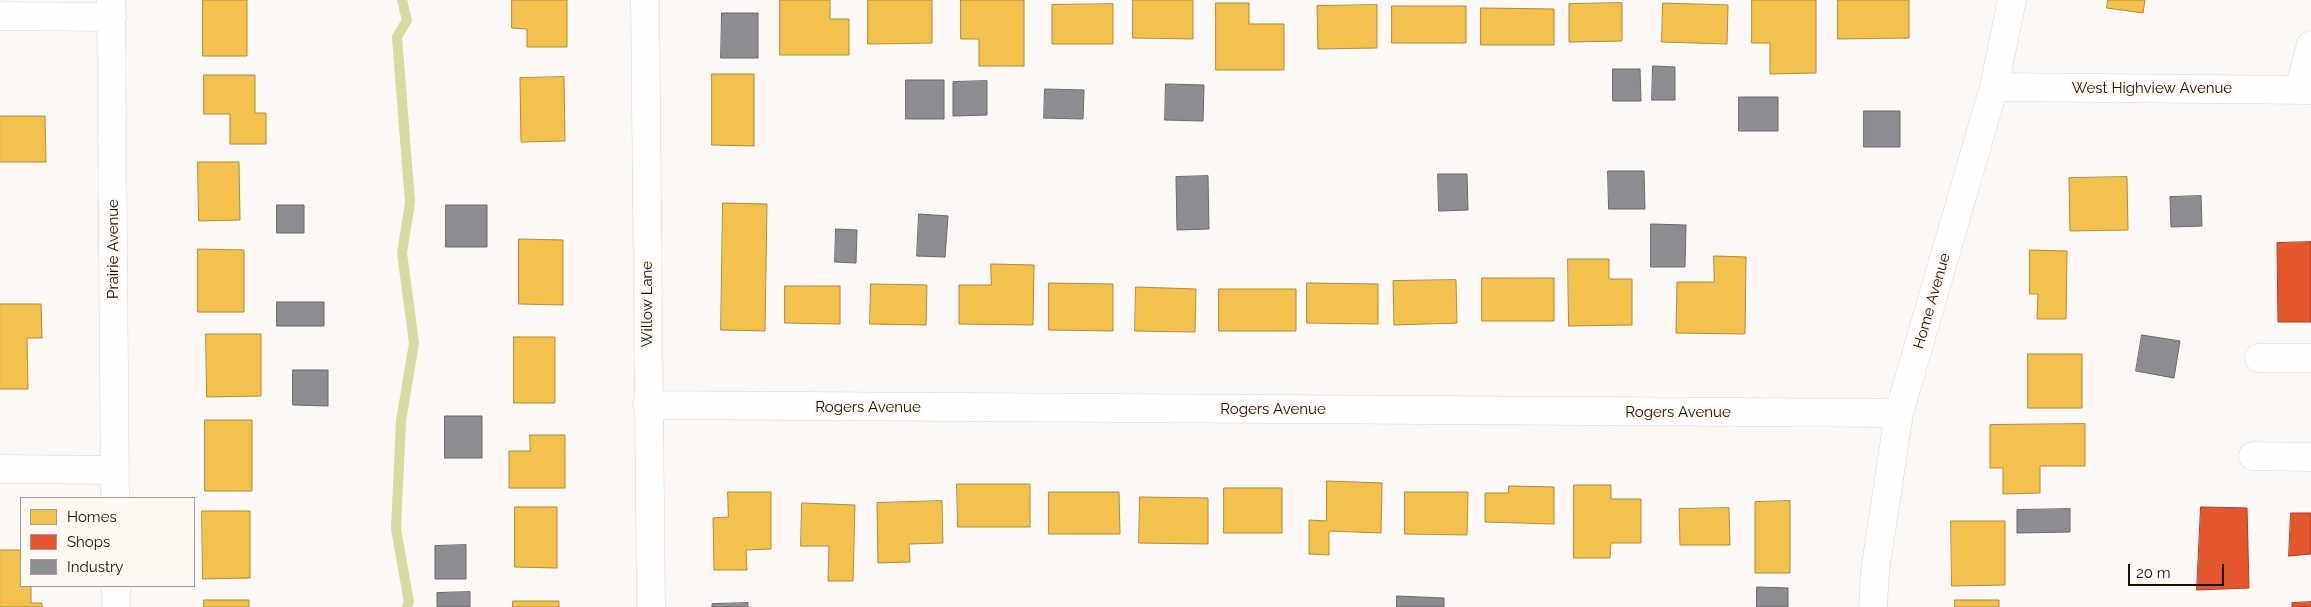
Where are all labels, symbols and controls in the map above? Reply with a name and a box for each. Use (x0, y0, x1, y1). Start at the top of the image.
street label: West Highview Avenue (2072, 79, 2232, 97)
street label: Prairie Avenue (104, 199, 122, 299)
street label: Home Avenue (1910, 251, 1954, 351)
street label: Willow Lane (638, 261, 656, 347)
street label: Rogers Avenue (815, 398, 921, 416)
street label: Rogers Avenue (1220, 400, 1326, 418)
street label: Rogers Avenue (1625, 403, 1731, 421)
legend (20, 497, 195, 587)
text: Homes (67, 508, 117, 526)
text: Shops (67, 533, 110, 551)
scale bar (2131, 554, 2227, 586)
text: Industry (67, 558, 123, 576)
text: 20 m (2136, 564, 2171, 582)

